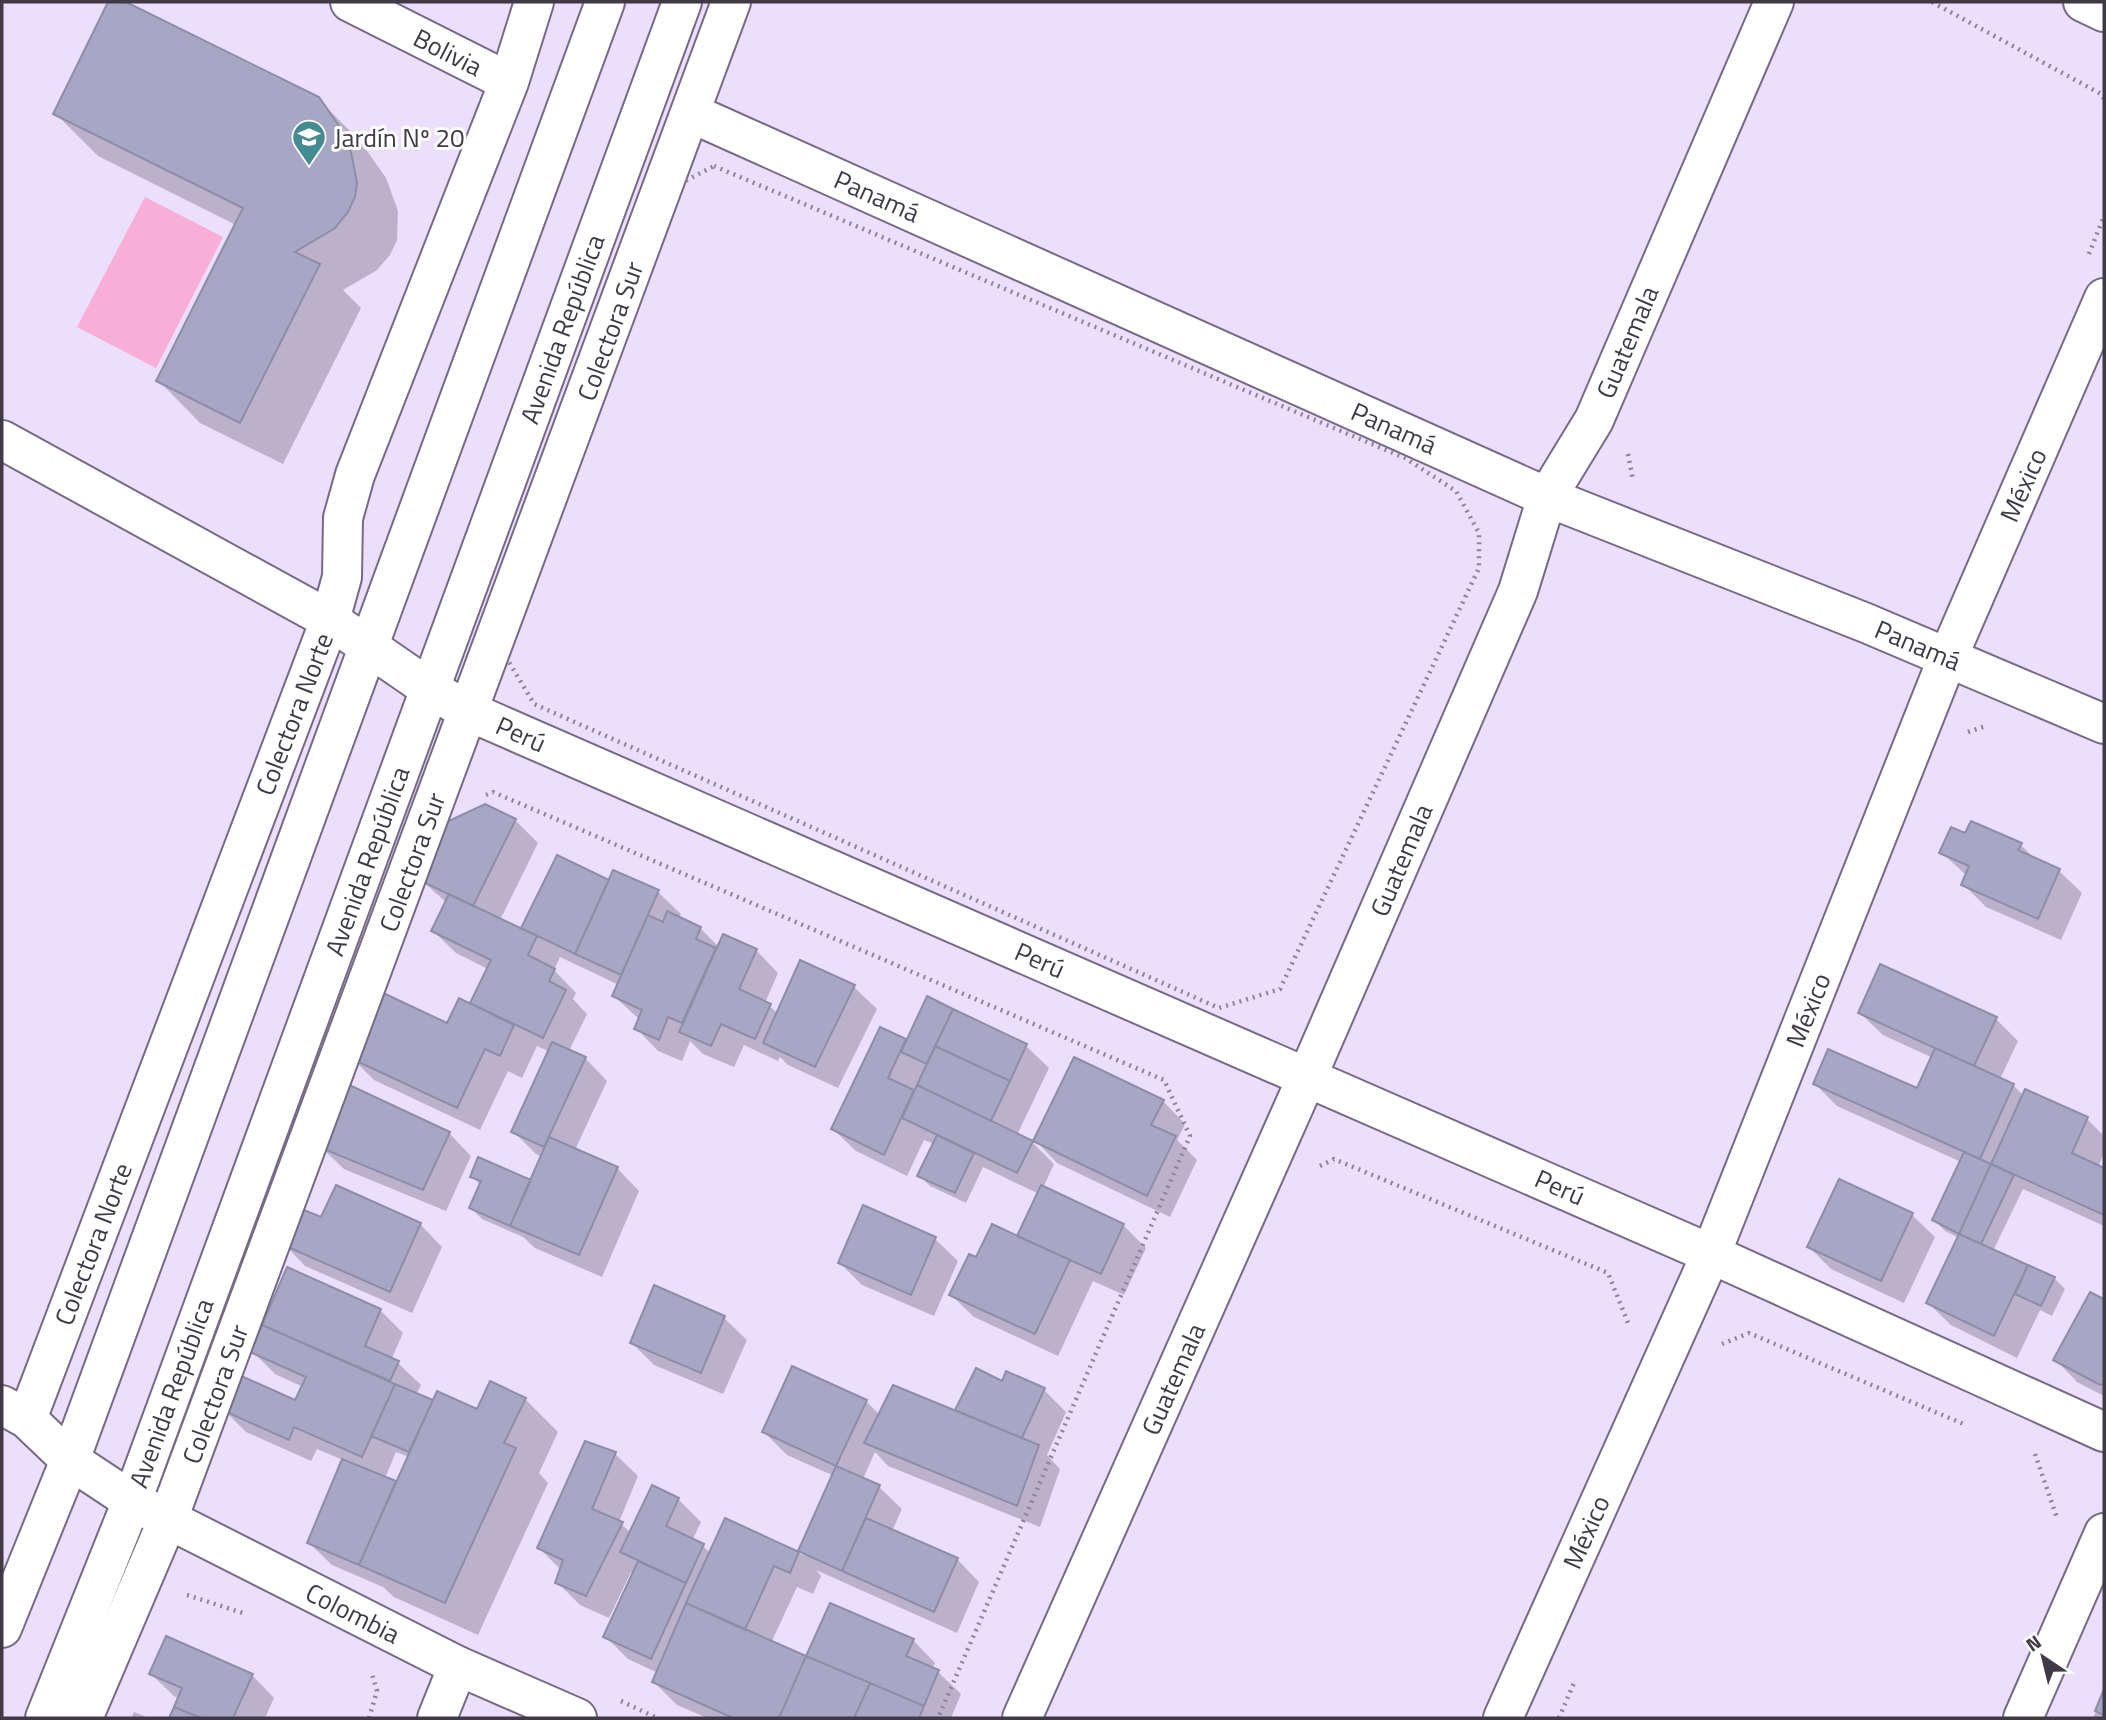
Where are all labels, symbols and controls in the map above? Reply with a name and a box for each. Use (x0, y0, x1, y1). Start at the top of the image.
street label: Bolivia (407, 18, 489, 86)
school or university icon: Jardín Nº 20 (290, 118, 328, 167)
place label: Jardín Nº 20 (334, 118, 465, 157)
street label: Panamá (828, 160, 926, 232)
street label: Avenida República (510, 229, 614, 429)
street label: Colectora Sur (567, 256, 653, 406)
street label: Guatemala (1586, 280, 1668, 404)
street label: Panamá (1345, 392, 1443, 464)
street label: México (1990, 442, 2056, 528)
street label: Panamá (1869, 609, 1967, 681)
street label: Colectora Norte (245, 627, 343, 801)
street label: Perú (490, 706, 552, 762)
street label: Avenida República (315, 761, 419, 961)
street label: Colectora Sur (369, 787, 455, 937)
street label: Guatemala (1360, 798, 1442, 922)
street label: Perú (1009, 932, 1071, 988)
street label: México (1775, 967, 1841, 1053)
street label: Colectora Norte (44, 1157, 142, 1331)
street label: Perú (1529, 1159, 1591, 1215)
street label: Avenida República (119, 1293, 223, 1493)
street label: Guatemala (1131, 1317, 1215, 1441)
street label: Colectora Sur (172, 1319, 258, 1469)
street label: México (1553, 1489, 1619, 1575)
street label: Colombia (299, 1573, 407, 1653)
north arrow (2008, 1622, 2078, 1692)
text: N (2019, 1627, 2047, 1658)

